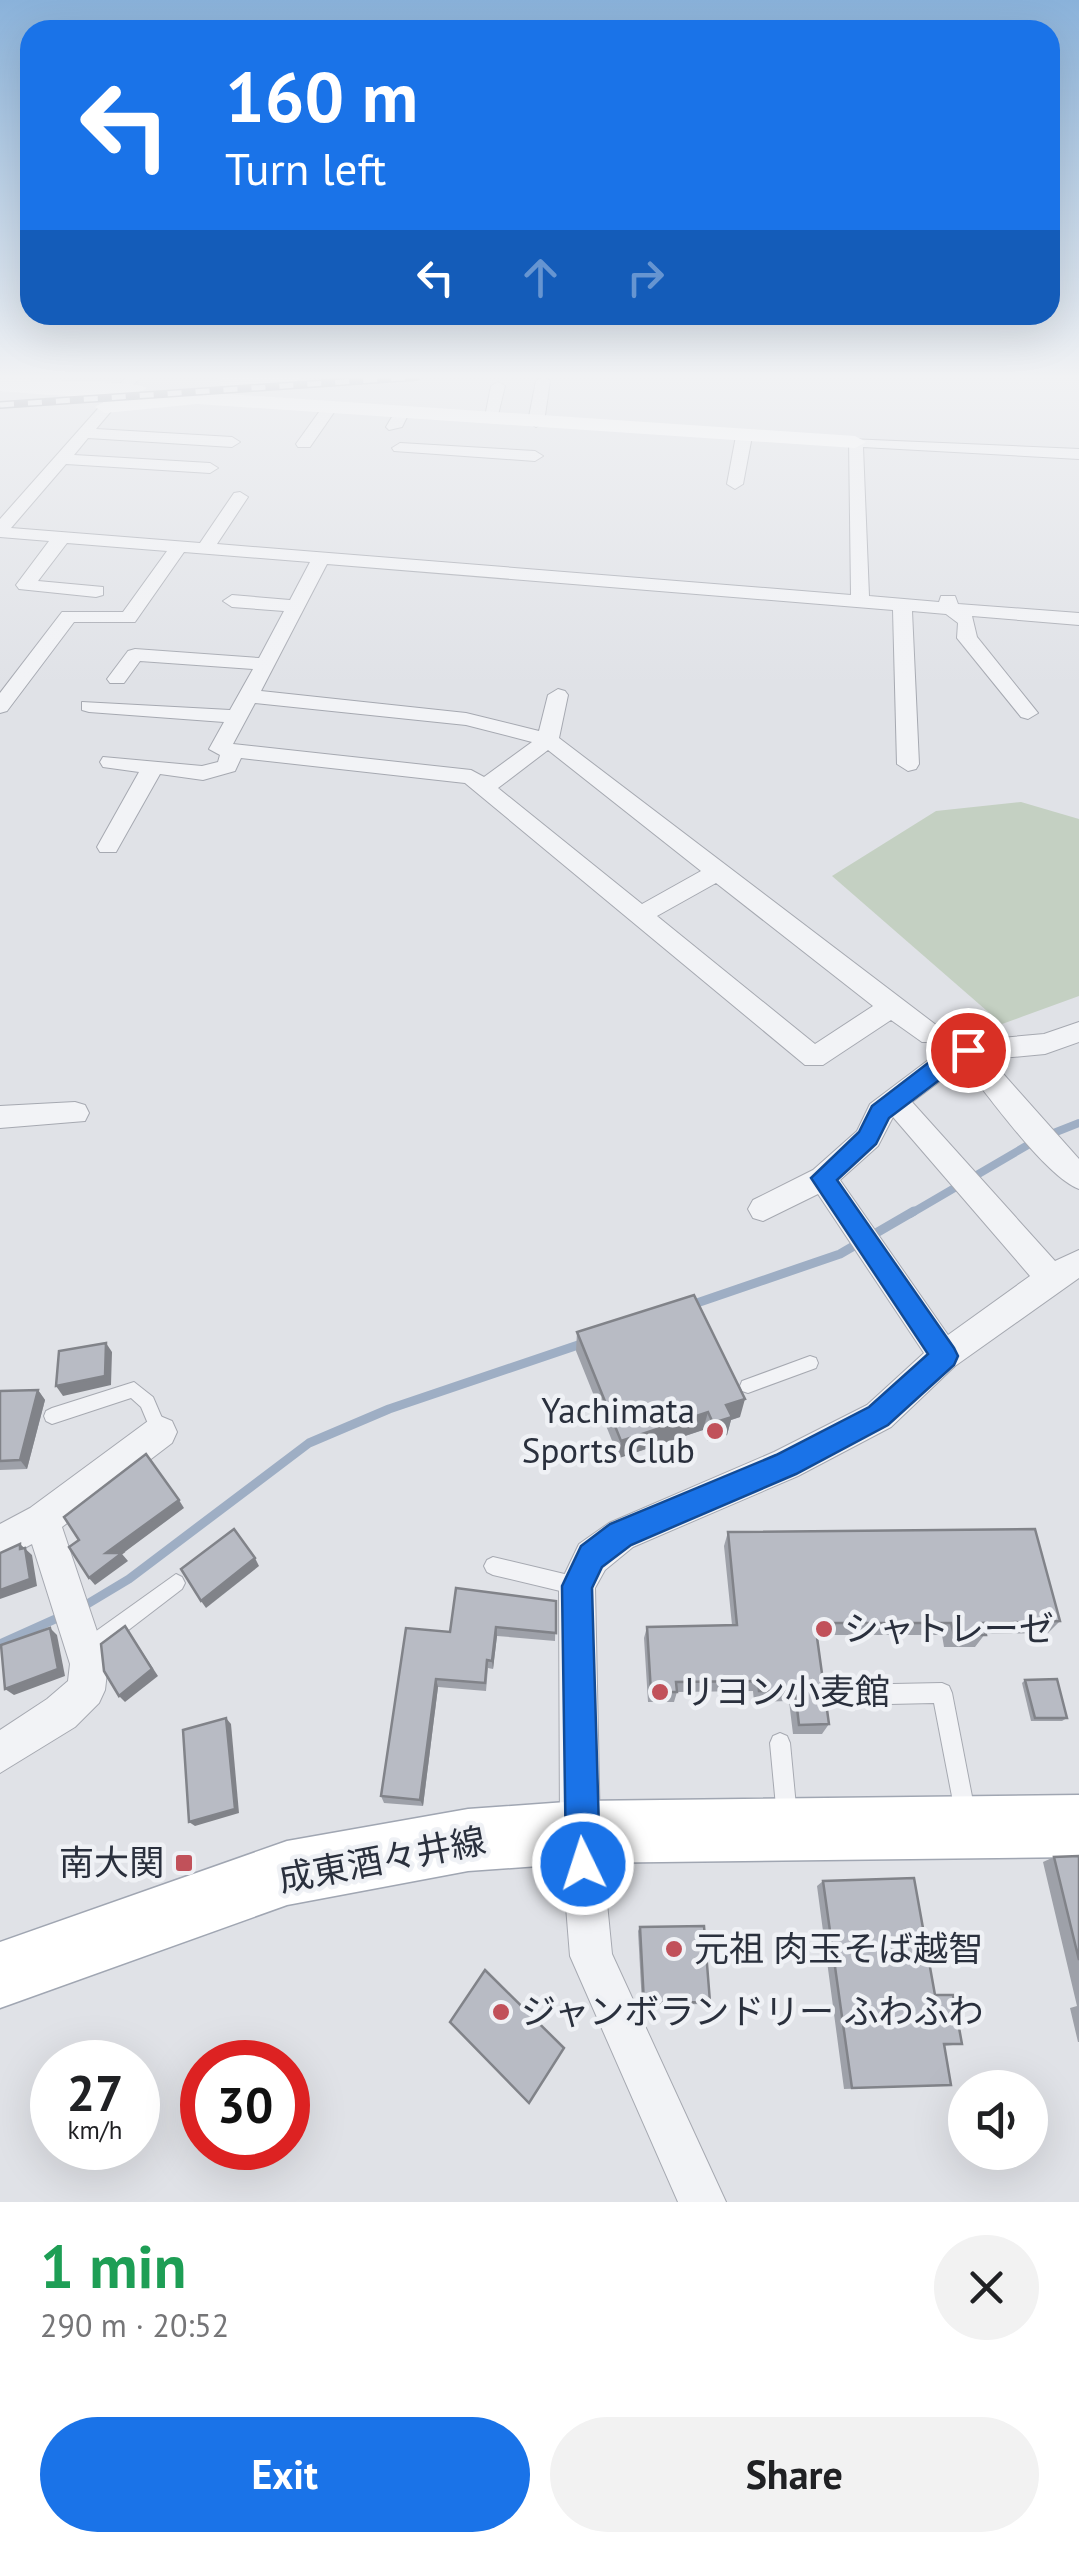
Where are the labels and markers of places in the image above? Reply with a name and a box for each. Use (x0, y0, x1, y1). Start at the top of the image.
pin (926, 1008, 1011, 1093)
place label: Yachimata Sports Club (522, 1387, 695, 1473)
marker: Yachimata Sports Club (704, 1420, 726, 1442)
place label: シャトレーゼ (844, 1605, 1054, 1651)
marker: シャトレーゼ (813, 1618, 835, 1640)
place label: リヨン小麦館 (680, 1668, 890, 1714)
marker: リヨン小麦館 (649, 1681, 671, 1703)
place label: 南大関 (59, 1839, 164, 1885)
marker: 南大関 (173, 1852, 195, 1874)
place label: 元祖 肉玉そば越智 (694, 1925, 983, 1971)
marker: 元祖 肉玉そば越智 (663, 1938, 685, 1960)
place label: ジャンボランドリー ふわふわ (521, 1988, 984, 2034)
marker: ジャンボランドリー ふわふわ (490, 2001, 512, 2023)

